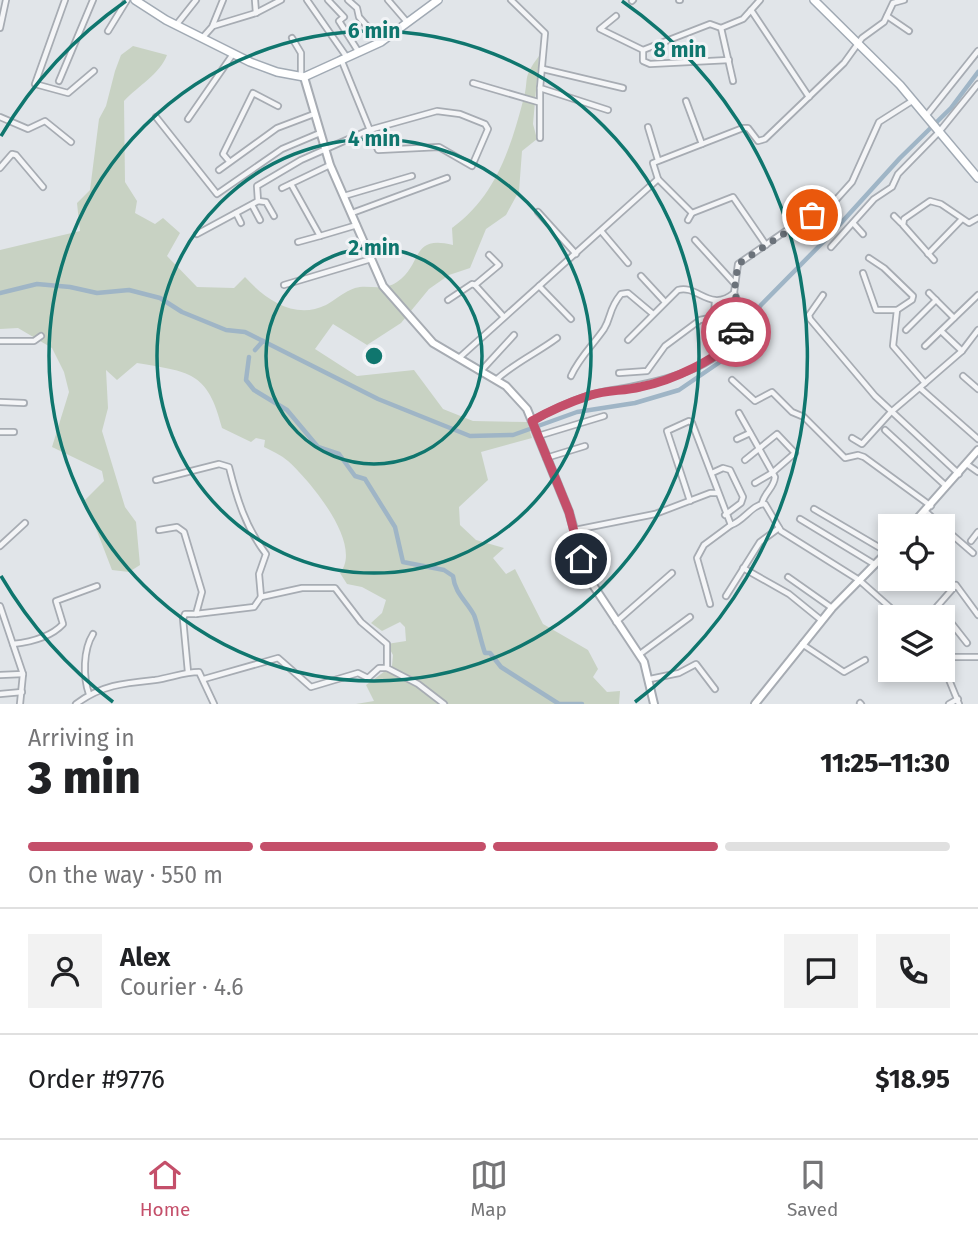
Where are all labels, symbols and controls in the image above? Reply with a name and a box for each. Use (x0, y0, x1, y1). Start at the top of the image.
text: 6 min (348, 18, 400, 44)
text: 8 min (654, 37, 706, 63)
text: 4 min (348, 126, 400, 152)
pin (782, 185, 842, 245)
icon: bag (793, 196, 831, 234)
text: 2 min (348, 235, 400, 261)
courier (701, 297, 771, 367)
icon: car (717, 313, 755, 351)
centre of rings (362, 344, 386, 368)
map controls (878, 514, 955, 682)
button: locate (878, 514, 955, 591)
pin (551, 529, 611, 589)
icon: home (562, 540, 600, 578)
button: layers (878, 605, 955, 682)
text: Arriving in (28, 724, 135, 752)
text: 11:25–11:30 (820, 748, 950, 779)
text: 3 min (28, 750, 141, 805)
text: On the way · 550 m (28, 861, 223, 889)
button: person (28, 934, 102, 1008)
button: chat (784, 934, 858, 1008)
button: phone (876, 934, 950, 1008)
text: Alex (120, 942, 170, 973)
text: Courier · 4.6 (120, 973, 244, 1001)
text: Order #9776 (28, 1064, 165, 1095)
text: $18.95 (875, 1064, 950, 1095)
tab: Home (140, 1156, 190, 1221)
tab: Map (470, 1156, 508, 1221)
tab: Saved (787, 1156, 838, 1221)

